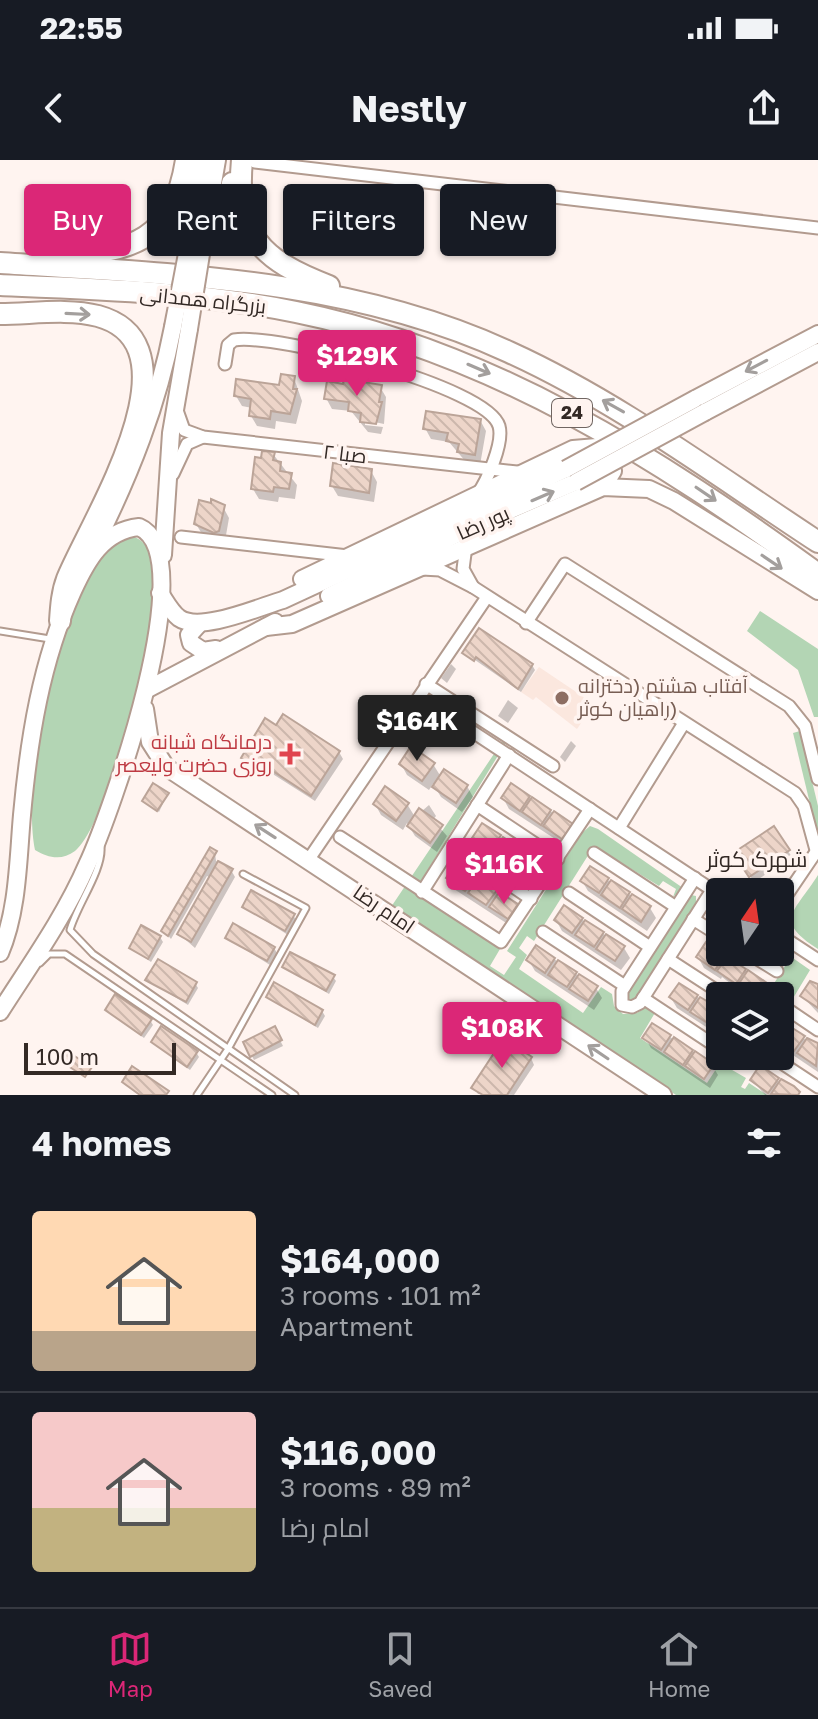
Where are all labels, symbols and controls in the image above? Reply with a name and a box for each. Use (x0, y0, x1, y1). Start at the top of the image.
text: 22:55 (40, 10, 123, 46)
icon: back (32, 86, 76, 130)
icon: share (742, 86, 786, 130)
text: Nestly (351, 87, 467, 130)
chip: Buy (24, 184, 131, 256)
chip: Rent (147, 184, 267, 256)
chip: Filters (283, 184, 424, 256)
chip: New (440, 184, 556, 256)
street label: بزرگراه همدانی (139, 280, 267, 320)
one-way arrow (64, 307, 91, 322)
pin: $129K (301, 330, 413, 398)
text: $129K (316, 340, 398, 371)
one-way arrow (745, 359, 769, 375)
one-way arrow (466, 362, 490, 377)
one-way arrow (602, 398, 625, 414)
road number: 24 (552, 399, 592, 427)
street label: صبا ۲ (322, 438, 368, 468)
one-way arrow (694, 486, 717, 502)
one-way arrow (530, 488, 555, 503)
street label: پور رضا (453, 500, 514, 546)
one-way arrow (760, 554, 783, 570)
place label: آفتاب هشتم (دخترانه راهیان کوثر) (577, 673, 748, 722)
marker: آفتاب هشتم (دخترانه راهیان کوثر) (553, 689, 571, 707)
pin: $164K (361, 695, 473, 763)
text: $164K (376, 705, 458, 736)
place label: درمانگاه شبانه روزی حضرت ولیعصر (115, 729, 272, 778)
marker: درمانگاه شبانه روزی حضرت ولیعصر (279, 743, 301, 765)
one-way arrow (254, 822, 277, 838)
pin: $116K (448, 838, 560, 906)
district label: شهرک کوثر (704, 845, 808, 873)
text: $116K (464, 848, 544, 879)
north arrow (706, 878, 794, 966)
map controls (706, 878, 794, 1070)
street label: امام رضا (347, 879, 420, 940)
button: layers (706, 982, 794, 1070)
pin: $108K (446, 1002, 558, 1070)
text: $108K (460, 1012, 544, 1043)
scale bar (24, 1039, 176, 1075)
text: 100 m (36, 1043, 99, 1070)
one-way arrow (588, 1044, 610, 1060)
icon: filters (742, 1121, 786, 1165)
text: 4 homes (32, 1123, 172, 1163)
text: $164,000 (280, 1240, 440, 1280)
icon: home (96, 1243, 192, 1339)
text: 3 rooms · 101 m² (280, 1280, 481, 1311)
text: Apartment (280, 1311, 413, 1342)
text: $116,000 (280, 1432, 437, 1472)
icon: home (96, 1444, 192, 1540)
text: 3 rooms · 89 m² (280, 1472, 471, 1503)
text: امام رضا (280, 1512, 370, 1543)
tab: Map (108, 1627, 153, 1702)
tab: Saved (368, 1627, 432, 1702)
tab: Home (648, 1627, 710, 1702)

